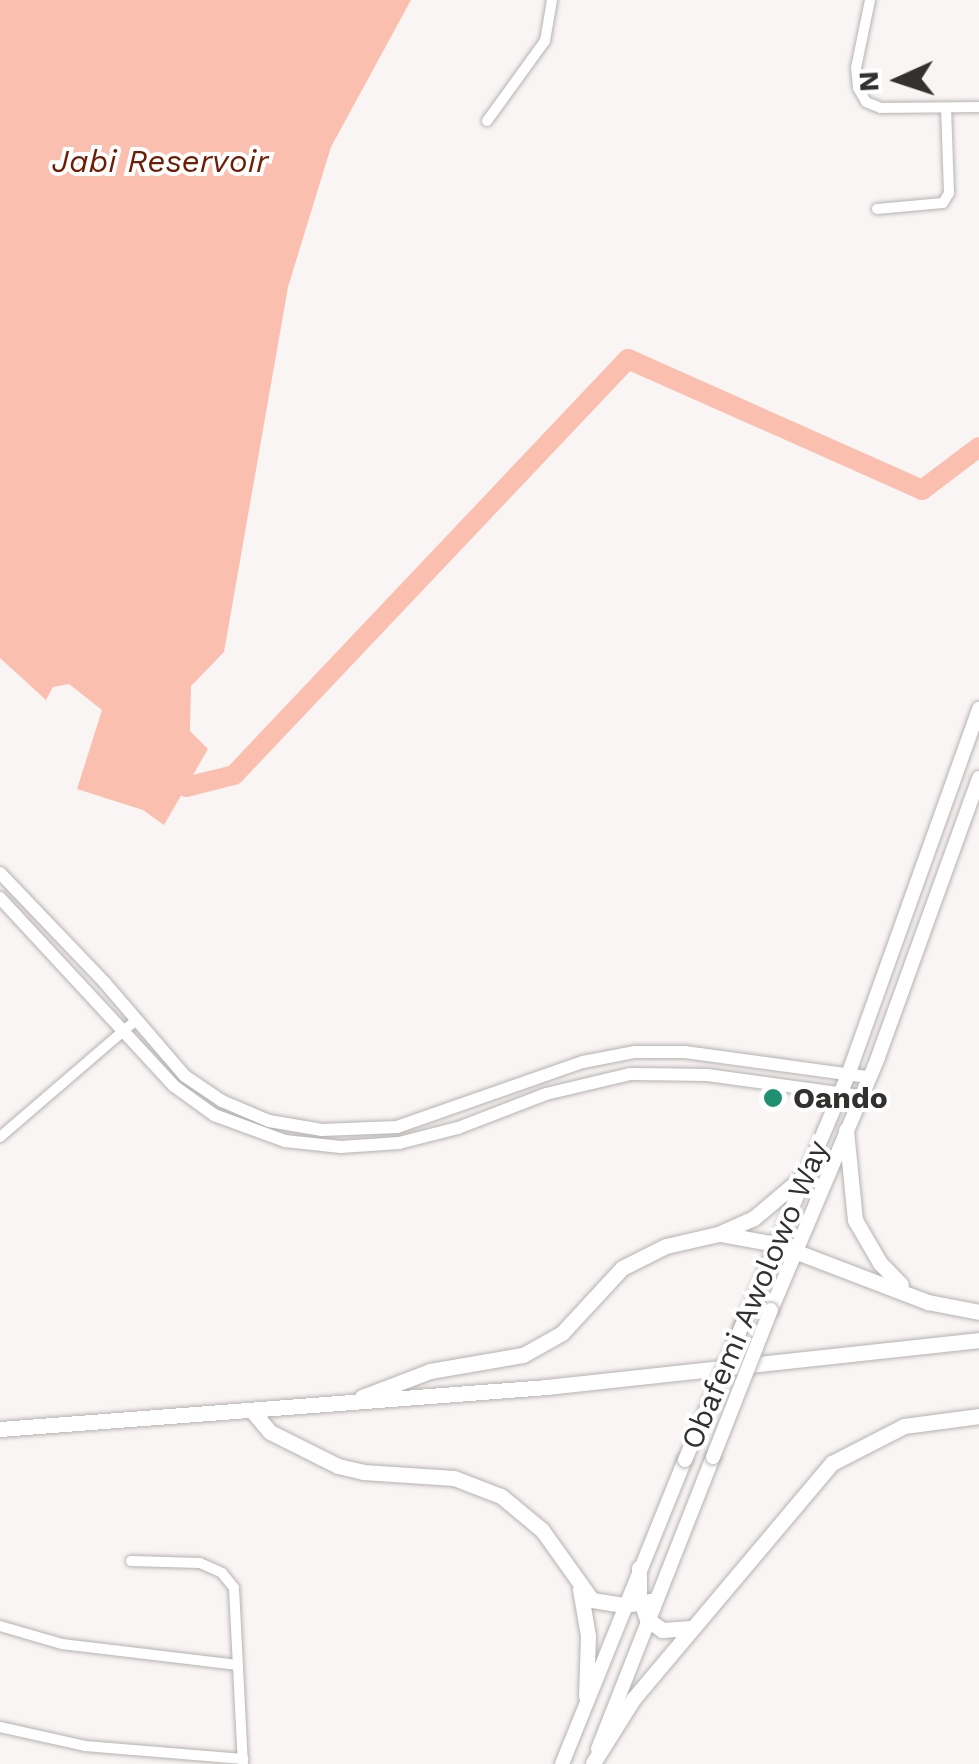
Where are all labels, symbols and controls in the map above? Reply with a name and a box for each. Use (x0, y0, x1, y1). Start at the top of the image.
north arrow (849, 30, 949, 130)
text: N (852, 70, 886, 93)
water label: Jabi Reservoir (52, 142, 268, 180)
place label: Oando (793, 1080, 888, 1116)
marker: Oando (762, 1087, 784, 1109)
street label: Obafemi Awolowo Way (673, 1134, 837, 1456)

